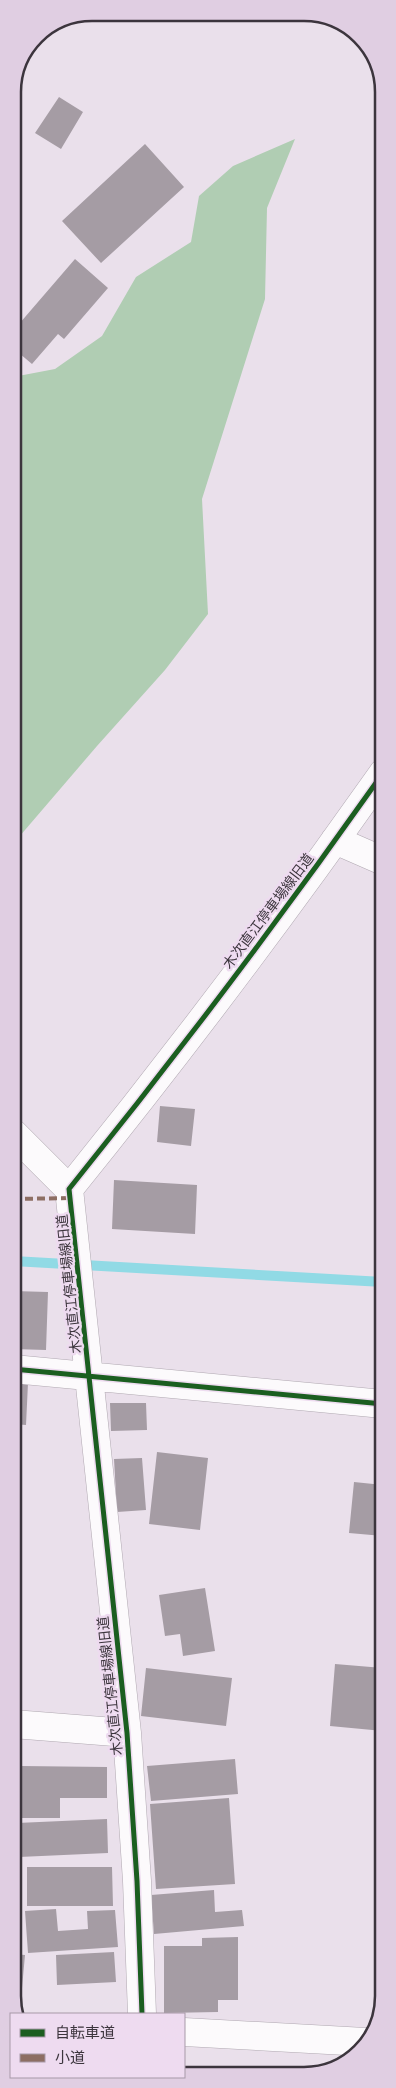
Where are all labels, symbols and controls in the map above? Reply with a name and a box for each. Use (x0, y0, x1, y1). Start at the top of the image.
street label: 木次直江停車場線旧道 (219, 850, 317, 972)
street label: 木次直江停車場線旧道 (53, 1213, 85, 1355)
street label: 木次直江停車場線旧道 (94, 1615, 126, 1757)
legend (10, 2013, 185, 2078)
text: 自転車道 (55, 2023, 115, 2042)
text: 小道 (55, 2048, 85, 2067)

